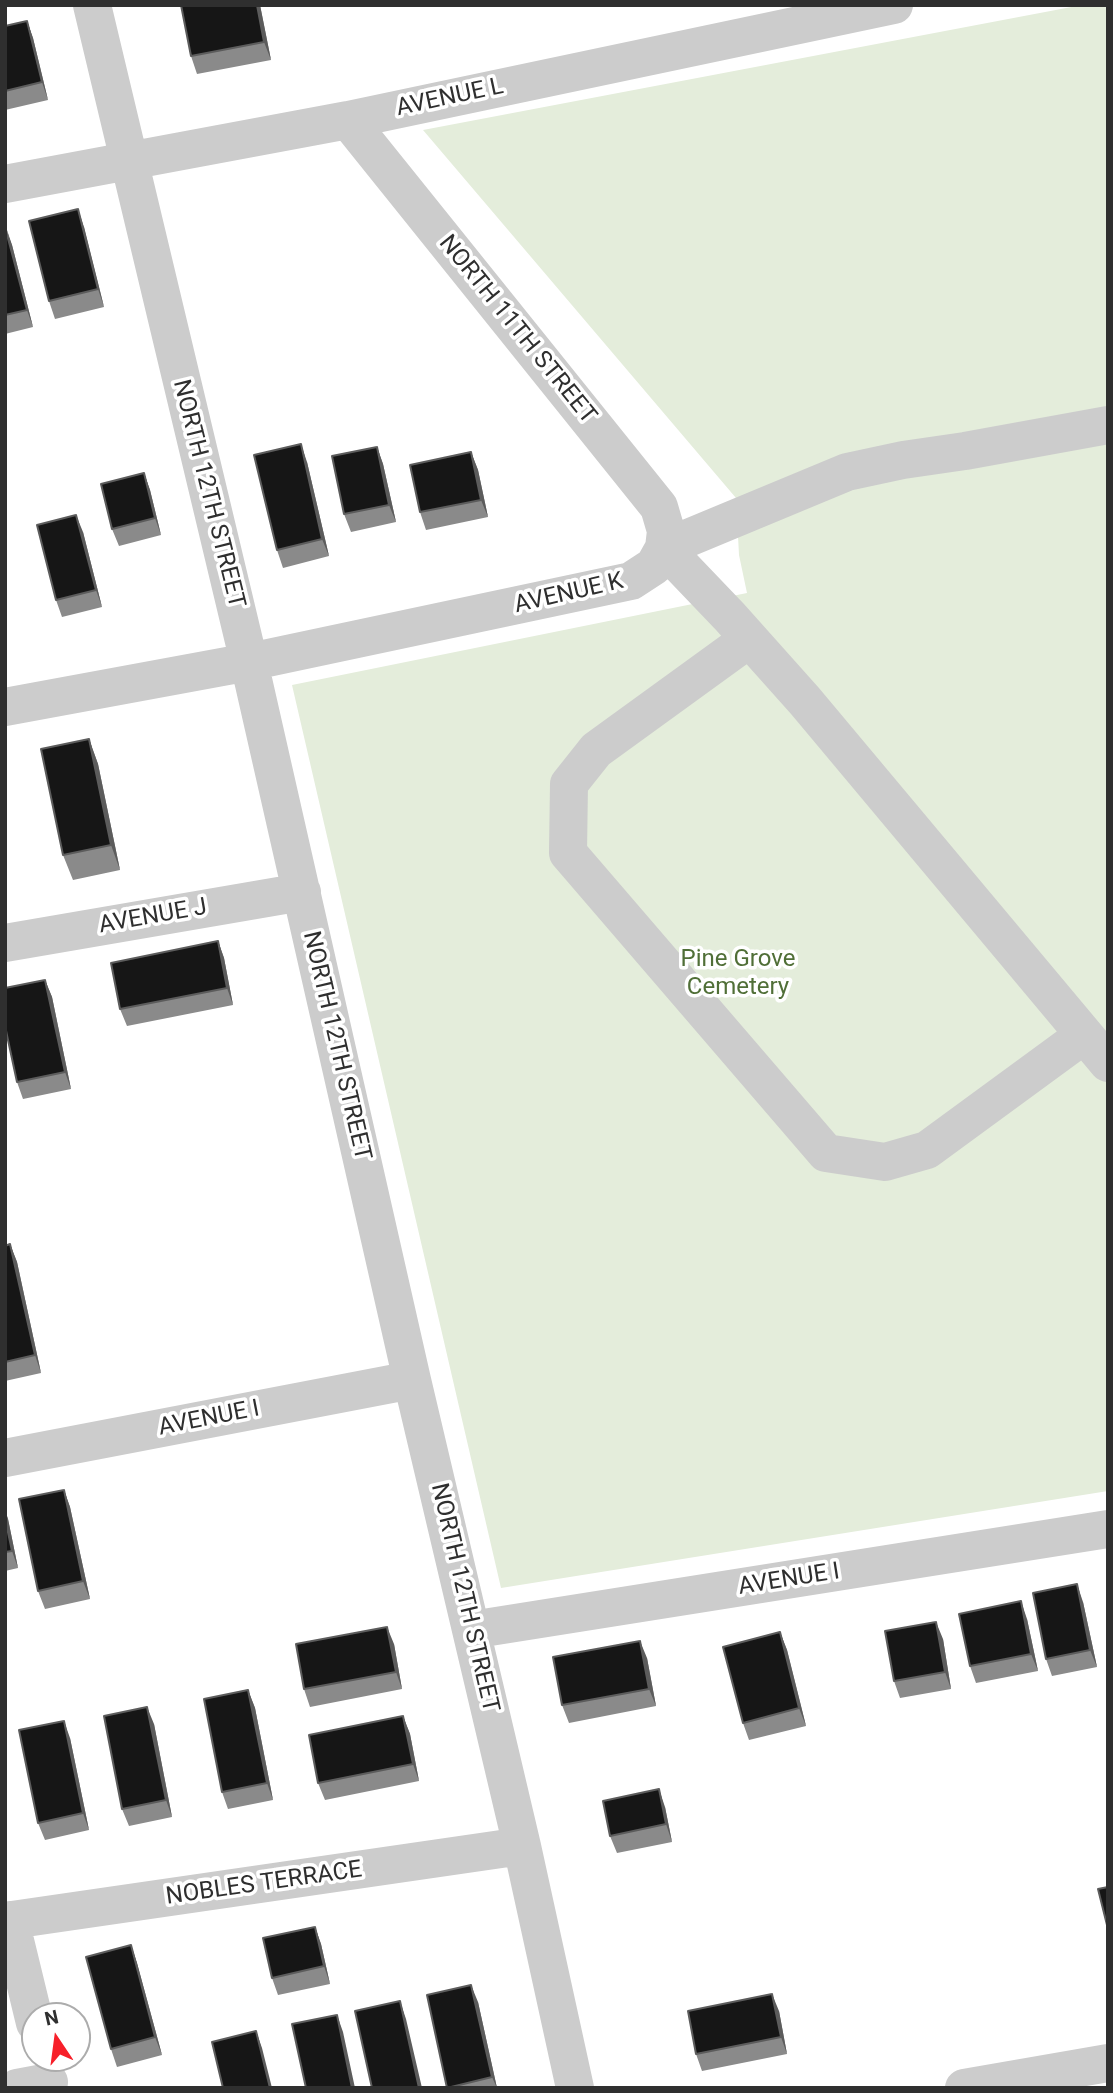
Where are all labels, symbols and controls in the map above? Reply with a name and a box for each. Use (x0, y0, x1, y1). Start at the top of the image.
street label: AVENUE L (394, 73, 506, 123)
street label: NORTH 11TH STREET (432, 230, 602, 430)
street label: NORTH 12TH STREET (166, 377, 250, 611)
street label: AVENUE K (512, 567, 626, 621)
street label: AVENUE J (97, 893, 209, 941)
street label: NORTH 12TH STREET (296, 929, 376, 1163)
park label: Pine Grove Cemetery (681, 946, 795, 1002)
street label: AVENUE I (156, 1395, 262, 1443)
street label: NORTH 12TH STREET (424, 1481, 504, 1715)
street label: AVENUE I (736, 1558, 842, 1602)
street label: NOBLES TERRACE (164, 1856, 364, 1912)
north arrow (21, 2002, 91, 2072)
text: N (42, 2005, 61, 2031)

